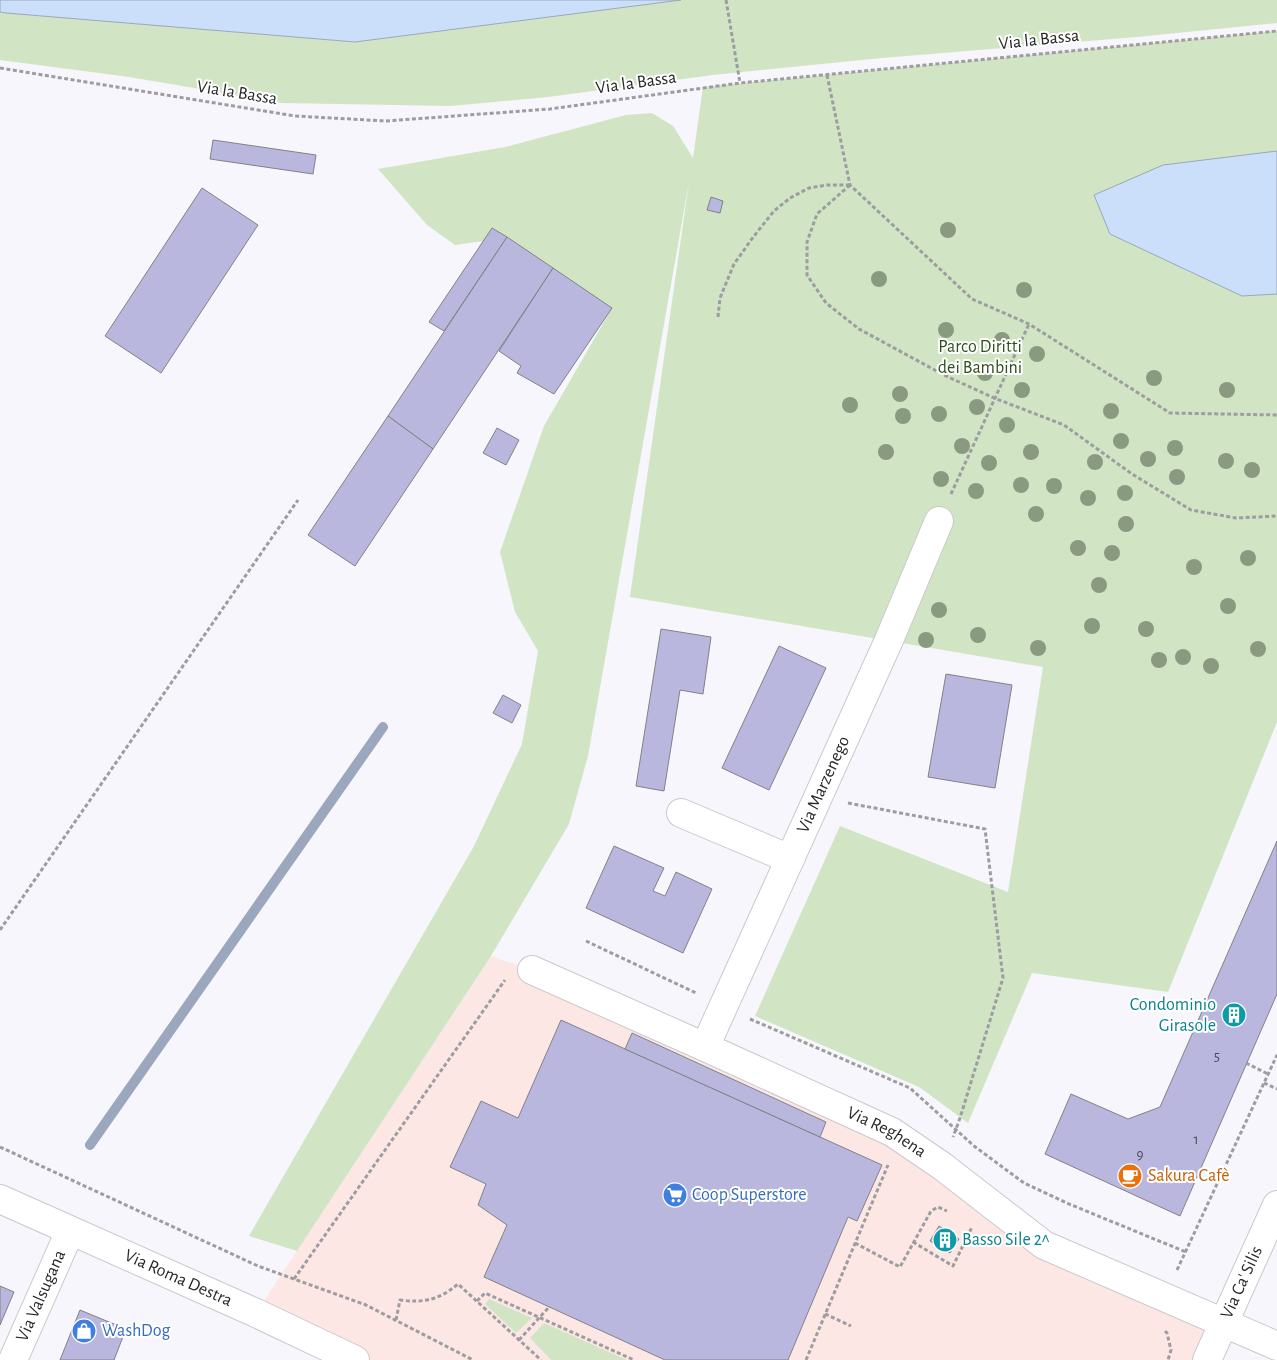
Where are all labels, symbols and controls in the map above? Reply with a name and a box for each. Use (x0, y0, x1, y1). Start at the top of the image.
street label: Via la Bassa (998, 27, 1080, 53)
street label: Via la Bassa (595, 68, 677, 98)
street label: Via la Bassa (196, 78, 278, 108)
park label: Parco Diritti dei Bambini (938, 338, 1022, 377)
street label: Via Marzenego (794, 733, 853, 836)
place label: Condominio Girasole (1130, 996, 1216, 1035)
building icon: Condominio Girasole (1221, 1002, 1247, 1028)
house number: 5 (1214, 1049, 1220, 1064)
street label: Via Reghena (844, 1104, 929, 1161)
house number: 1 (1193, 1132, 1199, 1147)
house number: 9 (1136, 1147, 1144, 1162)
cafe icon: Sakura Cafè (1117, 1163, 1143, 1189)
place label: Sakura Cafè (1148, 1167, 1230, 1185)
supermarket icon: Coop Superstore (662, 1182, 688, 1208)
place label: Coop Superstore (692, 1186, 807, 1204)
building icon: Basso Sile 2^ (932, 1227, 958, 1253)
place label: Basso Sile 2^ (962, 1231, 1050, 1249)
street label: Via Ca' Silis (1218, 1244, 1266, 1322)
street label: Via Roma Destra (122, 1247, 235, 1310)
street label: Via Valsugana (13, 1248, 69, 1344)
shop icon: WashDog (71, 1318, 97, 1344)
place label: WashDog (102, 1322, 171, 1340)

